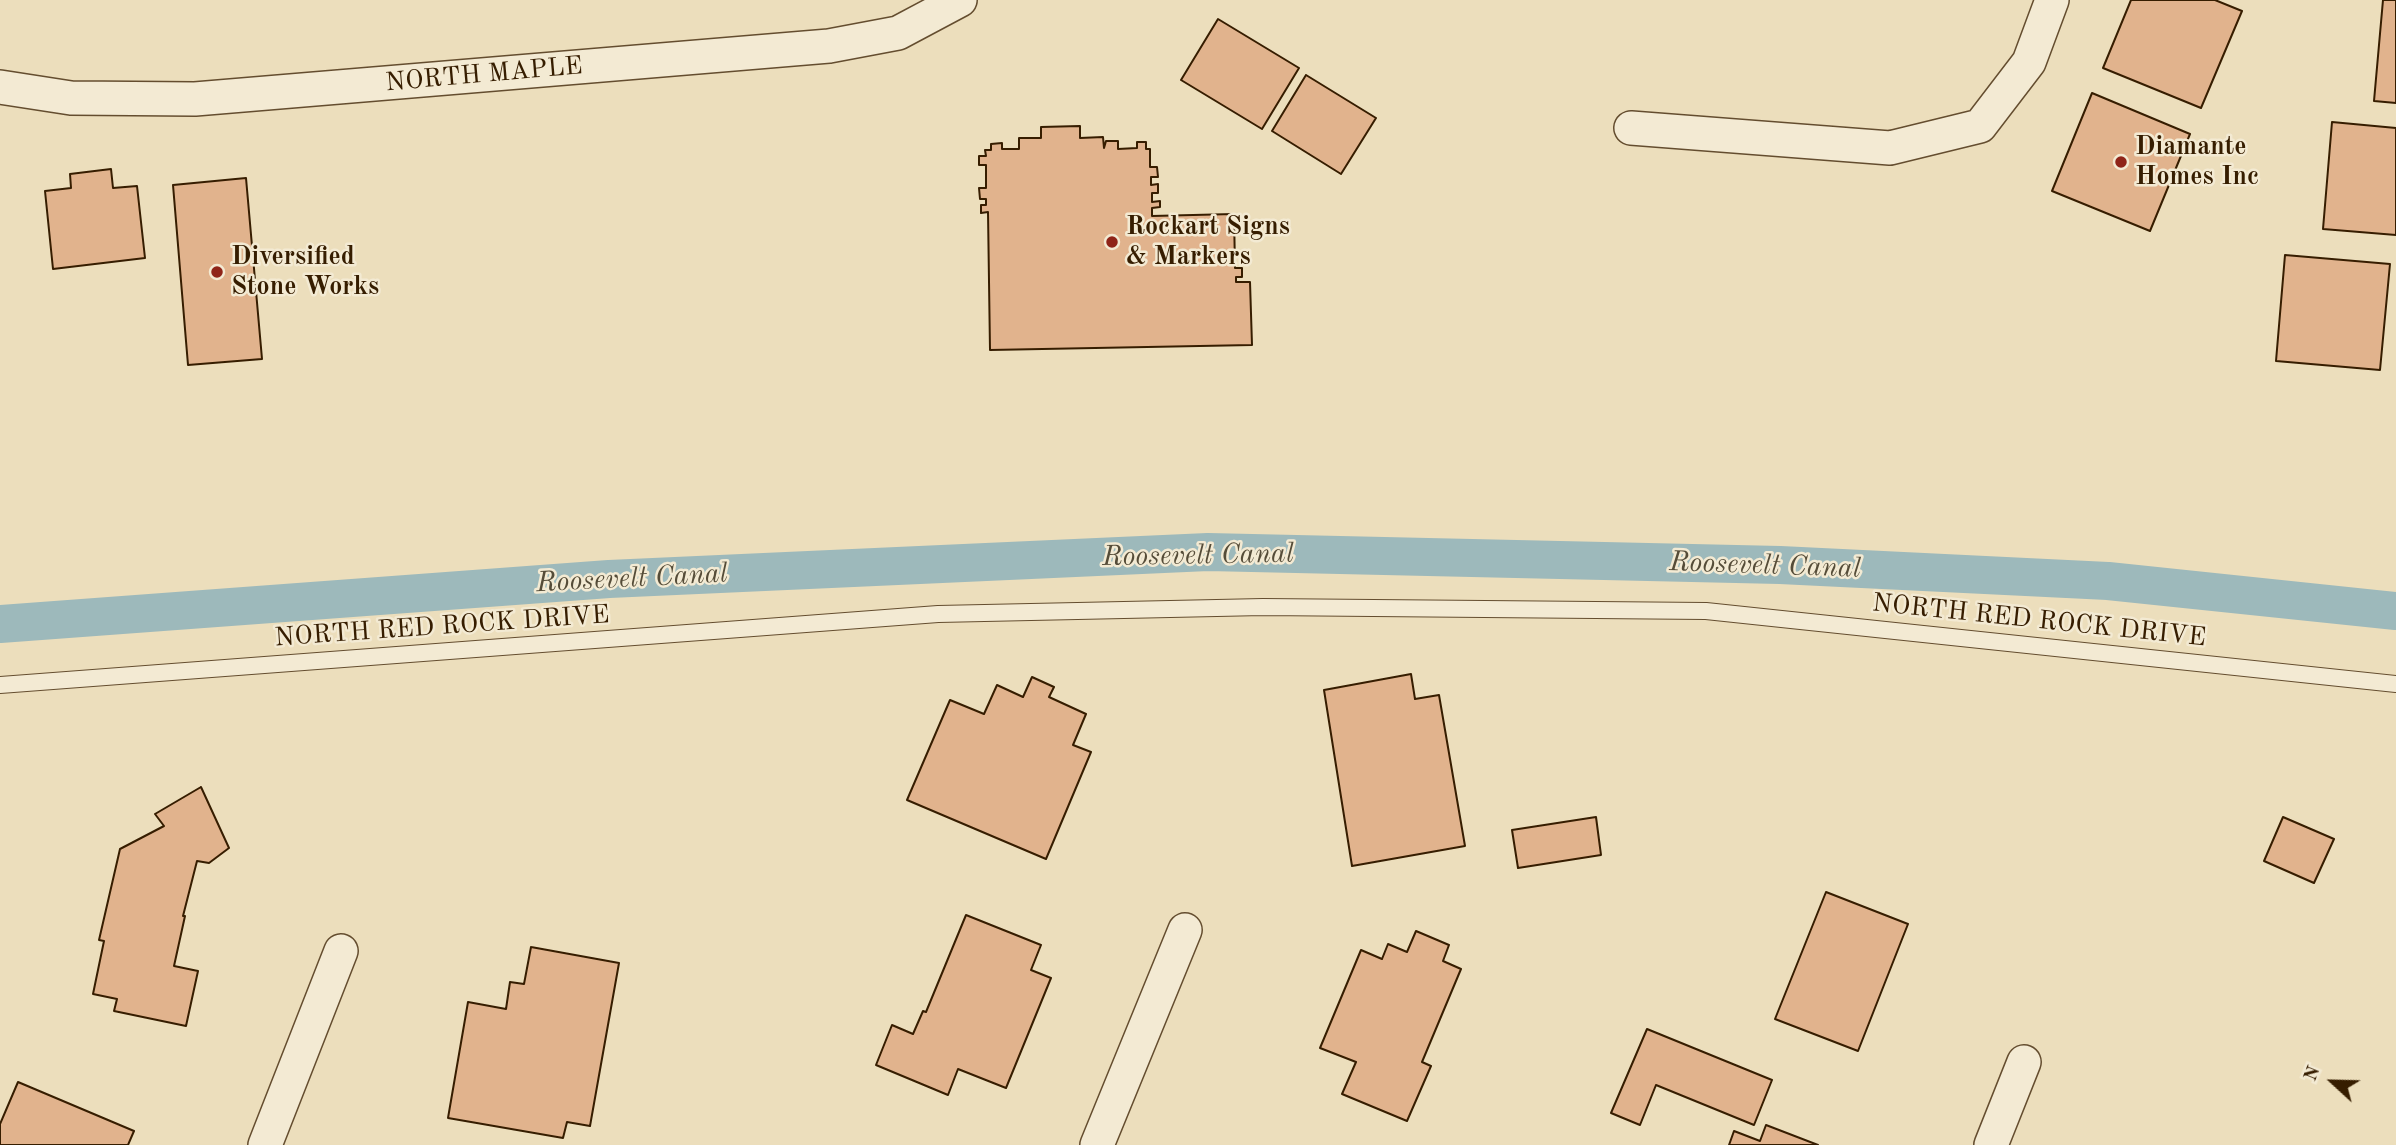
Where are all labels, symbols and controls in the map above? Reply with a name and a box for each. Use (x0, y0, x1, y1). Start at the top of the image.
street label: NORTH MAPLE (384, 51, 584, 99)
place label: Diamante Homes Inc (2135, 131, 2259, 192)
marker: Diamante Homes Inc (2113, 154, 2129, 170)
place label: Rockart Signs & Markers (1126, 211, 1290, 272)
marker: Rockart Signs & Markers (1104, 234, 1120, 250)
place label: Diversified Stone Works (231, 241, 379, 302)
marker: Diversified Stone Works (209, 264, 225, 280)
water label: Roosevelt Canal (1102, 538, 1294, 574)
water label: Roosevelt Canal (1669, 546, 1861, 586)
water label: Roosevelt Canal (535, 557, 729, 601)
street label: NORTH RED ROCK DRIVE (1870, 588, 2208, 654)
street label: NORTH RED ROCK DRIVE (274, 600, 610, 654)
north arrow (2298, 1047, 2368, 1117)
text: N (2302, 1064, 2325, 1084)

